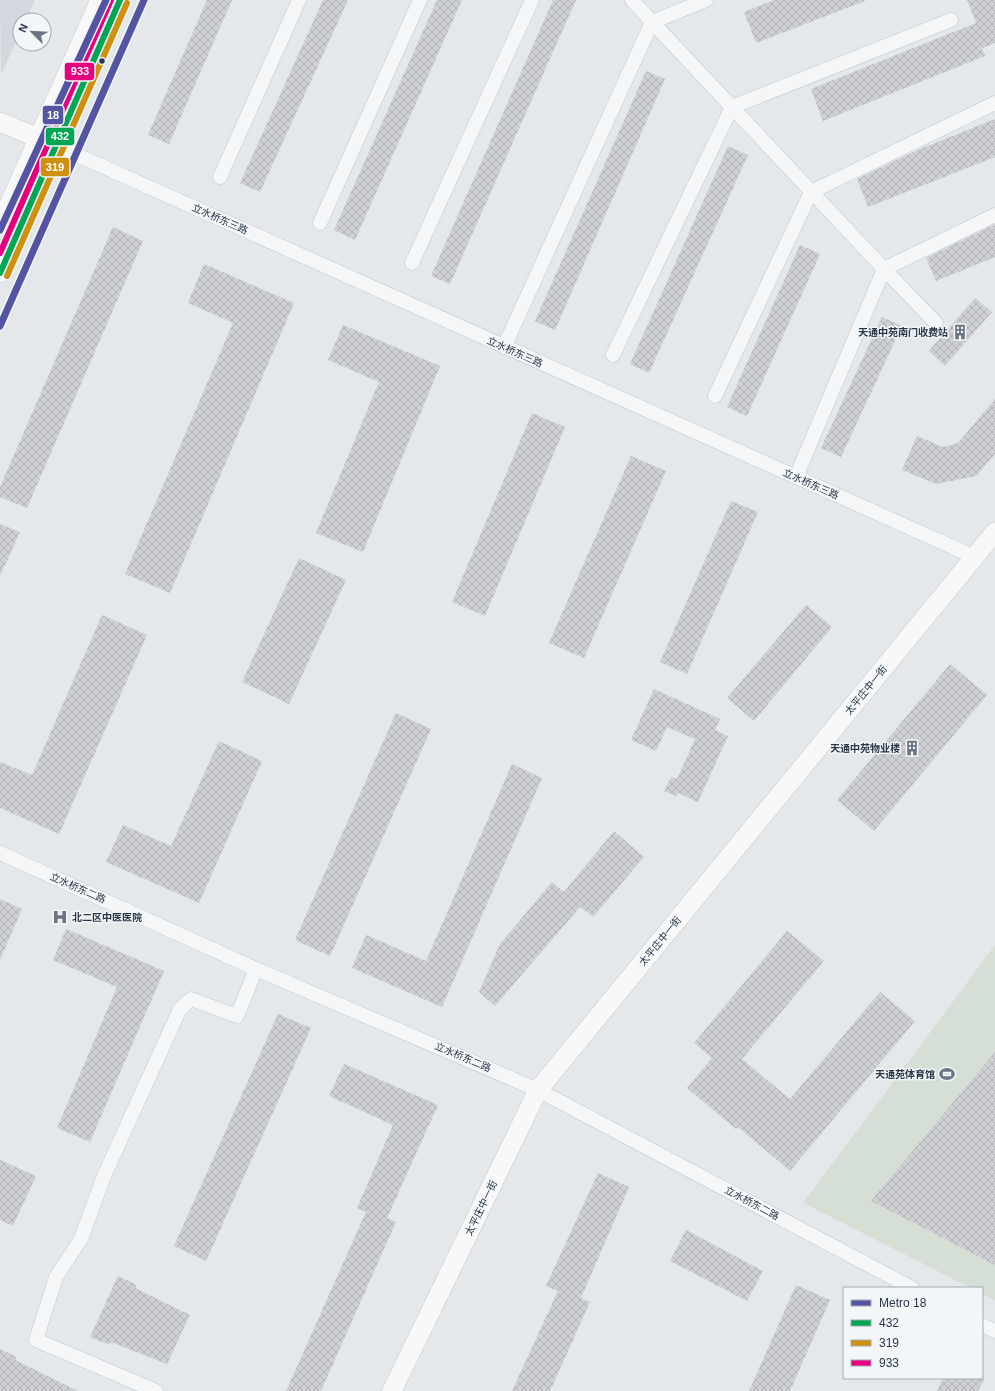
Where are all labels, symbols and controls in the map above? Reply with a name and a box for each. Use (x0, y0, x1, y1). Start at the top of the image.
north arrow (12, 12, 52, 52)
text: N (16, 22, 30, 34)
unlabelled marker (97, 56, 107, 66)
line badge: 933 (64, 62, 95, 81)
text: 933 (71, 65, 89, 77)
line badge: 18 (42, 105, 64, 125)
text: 18 (47, 109, 59, 121)
line badge: 432 (45, 127, 75, 146)
text: 432 (51, 130, 69, 142)
line badge: 319 (40, 157, 70, 177)
text: 319 (46, 161, 64, 173)
street label: 立水桥东三路 (190, 202, 250, 236)
building icon: 天通中苑南门收费站 (951, 323, 969, 341)
place label: 天通中苑南门收费站 (858, 326, 948, 338)
street label: 立水桥东三路 (485, 335, 545, 369)
street label: 立水桥东三路 (781, 467, 841, 501)
street label: 太平庄中一街 (843, 663, 889, 717)
building icon: 天通中苑物业楼 (903, 739, 921, 757)
place label: 天通中苑物业楼 (830, 743, 900, 754)
street label: 立水桥东二路 (48, 871, 108, 905)
hospital icon: 北二区中医医院 (51, 908, 69, 926)
place label: 北二区中医医院 (72, 912, 142, 923)
street label: 太平庄中一街 (637, 914, 683, 968)
street label: 立水桥东二路 (433, 1040, 493, 1074)
sports icon: 天通苑体育馆 (938, 1065, 956, 1083)
place label: 天通苑体育馆 (875, 1069, 935, 1080)
street label: 太平庄中一街 (463, 1179, 499, 1237)
street label: 立水桥东二路 (723, 1184, 781, 1222)
legend (843, 1287, 983, 1379)
text: Metro 18 (879, 1296, 927, 1310)
text: 432 (879, 1316, 899, 1330)
text: 319 (879, 1336, 899, 1350)
text: 933 (879, 1356, 899, 1370)

